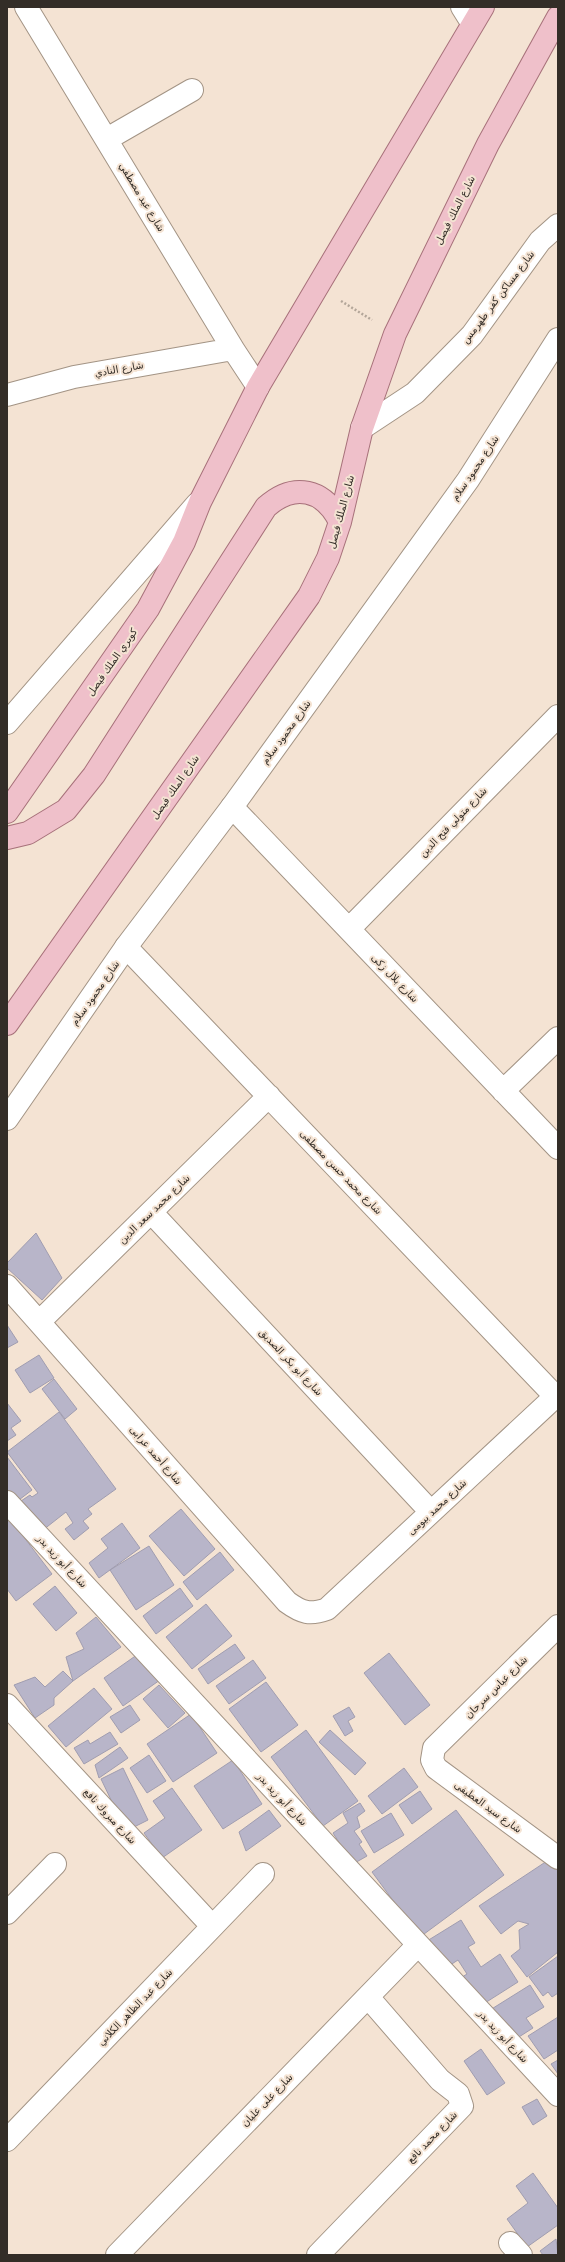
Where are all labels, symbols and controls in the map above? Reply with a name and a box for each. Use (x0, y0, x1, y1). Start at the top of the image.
street label: شارع عيد مصطفي (116, 161, 167, 234)
street label: شارع الملك فيصل (433, 174, 478, 247)
street label: شارع مساكن كفر طهرمس (460, 249, 537, 346)
street label: شارع النادي (94, 359, 145, 380)
street label: شارع محمود سلام (449, 433, 502, 503)
street label: شارع الملك فيصل (326, 474, 357, 550)
street label: كوبري الملك فيصل (85, 626, 140, 698)
street label: شارع محمود سلام (259, 698, 314, 767)
street label: شارع الملك فيصل (149, 753, 202, 822)
street label: شارع متولي فتح الدين (417, 785, 490, 860)
street label: شارع بلال زكى (369, 952, 421, 1005)
street label: شارع محمود سلام (69, 959, 122, 1028)
street label: شارع محمد حسن مصطفى (297, 1128, 384, 1217)
street label: شارع محمد سعد الدين (116, 1172, 193, 1247)
street label: شارع أبو بكر الصديق (257, 1326, 325, 1398)
street label: شارع أحمد عرابى (127, 1423, 185, 1487)
street label: شارع محمد بيومى (405, 1477, 469, 1538)
street label: شارع أبو زيد بدر (33, 1531, 90, 1590)
street label: شارع عباس سرحان (463, 1654, 530, 1721)
street label: شارع أبو زيد بدر (253, 1769, 310, 1828)
street label: شارع سيد العطيفى (452, 1779, 524, 1836)
street label: شارع مبروك نافع (81, 1786, 138, 1847)
street label: شارع عبد الظاهر الكلاني (96, 1966, 175, 2048)
street label: شارع أبو زيد بدر (474, 2006, 531, 2065)
street label: شارع على عليان (239, 2071, 296, 2129)
street label: شارع محمد نافع (405, 2109, 460, 2166)

